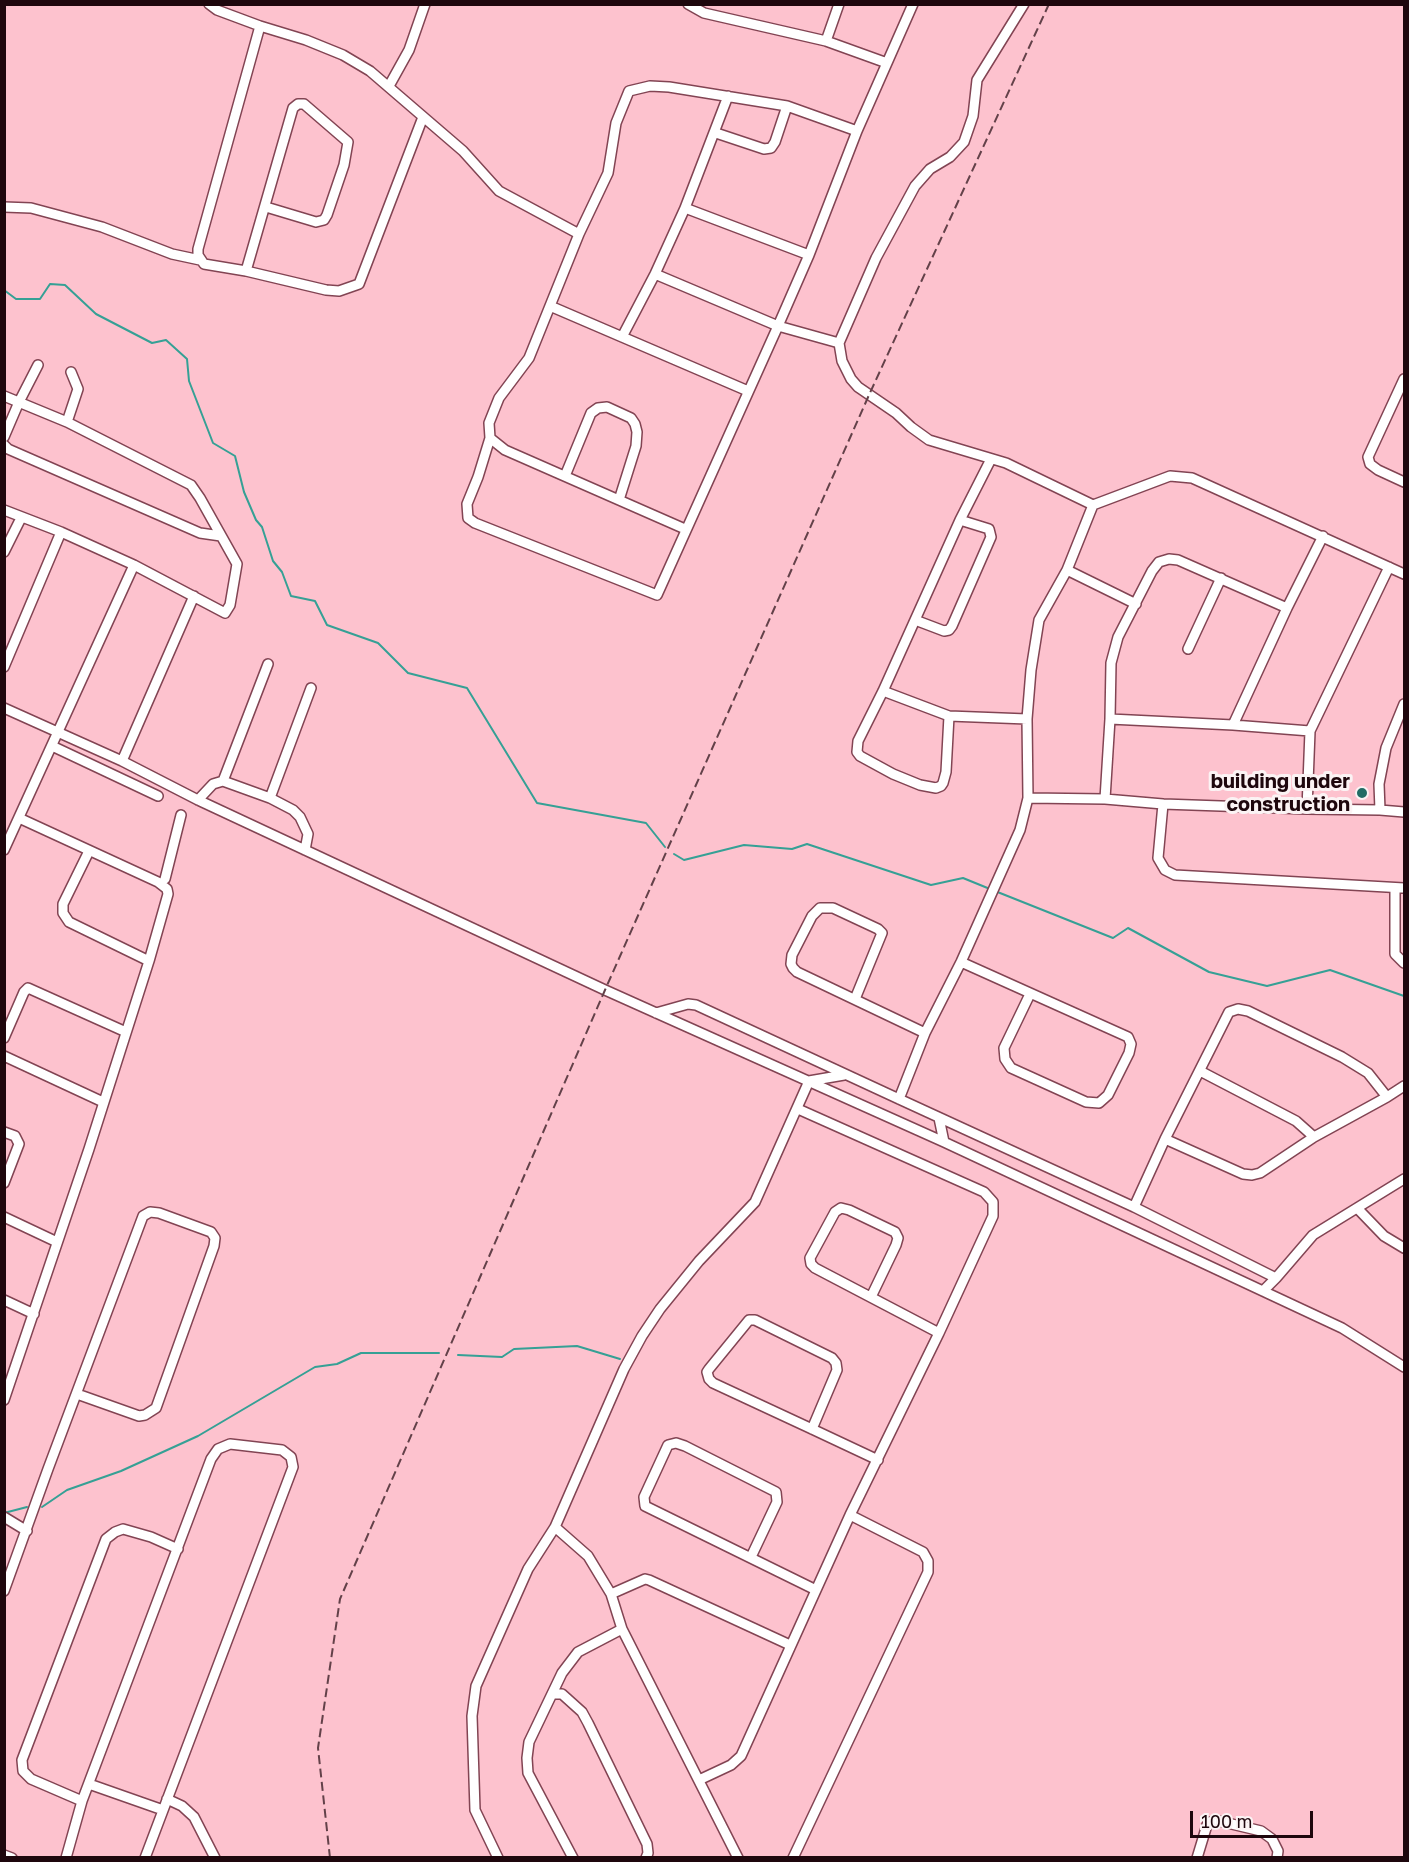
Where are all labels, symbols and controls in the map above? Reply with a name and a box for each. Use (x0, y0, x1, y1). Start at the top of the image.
place label: building under construction (1211, 770, 1350, 817)
marker: building under construction (1355, 786, 1369, 800)
scale bar (1193, 1799, 1316, 1837)
text: 100 m (1201, 1810, 1252, 1832)

